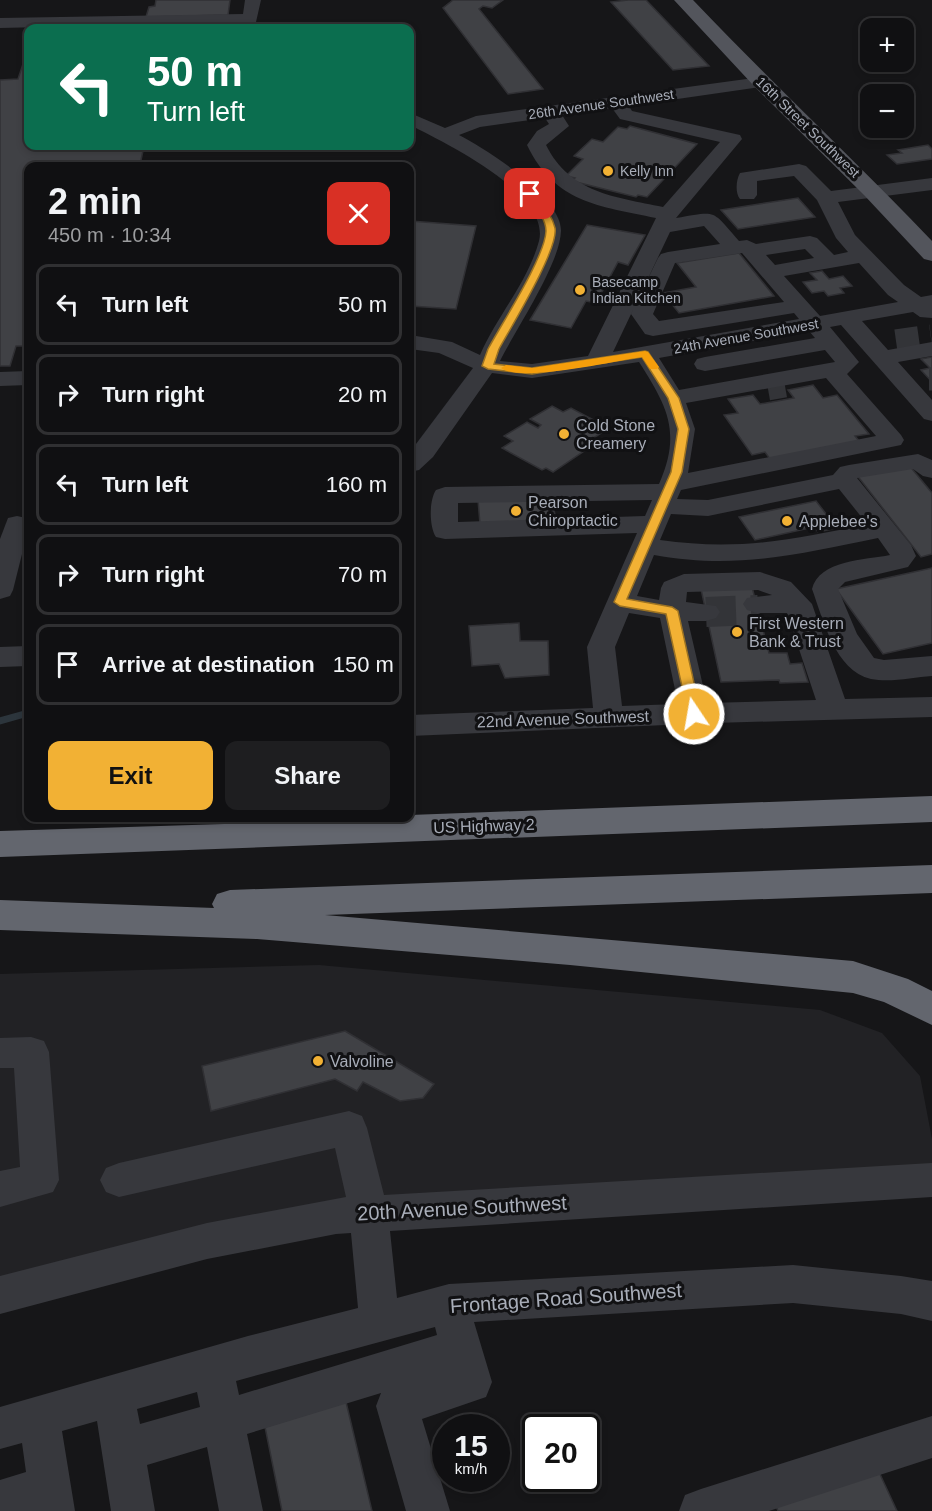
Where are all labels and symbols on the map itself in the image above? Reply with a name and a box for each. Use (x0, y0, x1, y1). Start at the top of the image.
street label: 16th Street Southwest (753, 73, 863, 181)
street label: 26th Avenue Southwest (527, 86, 675, 122)
place label: Kelly Inn (620, 163, 674, 179)
marker: Kelly Inn (601, 164, 615, 178)
pin (504, 168, 555, 219)
place label: Basecamp Indian Kitchen (592, 274, 681, 306)
marker: Basecamp Indian Kitchen (573, 283, 587, 297)
street label: 24th Avenue Southwest (672, 315, 820, 357)
place label: Cold Stone Creamery (576, 417, 655, 452)
marker: Cold Stone Creamery (557, 427, 571, 441)
place label: Pearson Chiroprtactic (528, 494, 618, 529)
marker: Pearson Chiroprtactic (509, 504, 523, 518)
place label: Applebee's (799, 513, 878, 530)
marker: Applebee's (780, 514, 794, 528)
place label: First Western Bank & Trust (749, 615, 844, 650)
marker: First Western Bank & Trust (730, 625, 744, 639)
position arrow (662, 682, 726, 746)
street label: 22nd Avenue Southwest (477, 707, 650, 731)
street label: US Highway 2 (433, 816, 535, 836)
place label: Valvoline (330, 1053, 394, 1070)
marker: Valvoline (311, 1054, 325, 1068)
street label: 20th Avenue Southwest (357, 1192, 568, 1224)
street label: Frontage Road Southwest (449, 1279, 683, 1317)
speed limit sign: 20 (522, 1414, 600, 1492)

